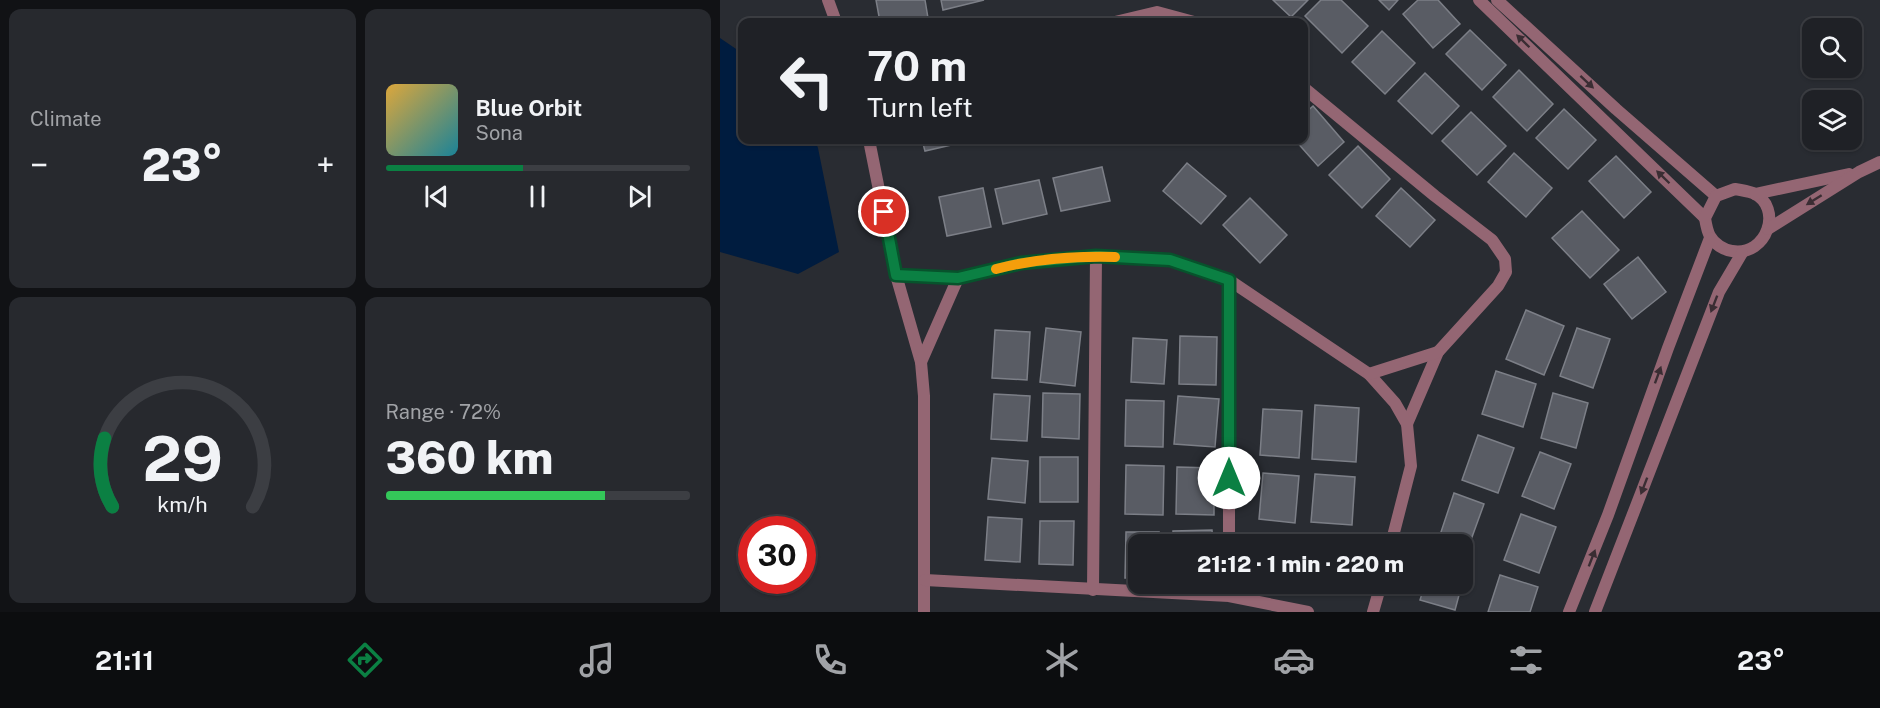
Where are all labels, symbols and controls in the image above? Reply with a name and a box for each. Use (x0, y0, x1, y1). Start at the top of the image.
map controls (1802, 18, 1862, 150)
button: search (1802, 18, 1862, 78)
one-way arrow (1517, 35, 1531, 49)
text: 70 m (867, 41, 967, 90)
icon: left (768, 42, 846, 120)
one-way arrow (1579, 75, 1594, 88)
button: layers (1802, 90, 1862, 150)
text: Turn left (867, 91, 973, 123)
text: Blue Orbit (476, 95, 582, 121)
text: Climate (30, 107, 102, 131)
text: Sona (476, 121, 523, 145)
text: 23° (141, 138, 223, 191)
text: − (30, 146, 48, 184)
text: + (316, 146, 334, 184)
one-way arrow (1657, 171, 1671, 185)
icon: previous (420, 180, 453, 213)
icon: pause (521, 180, 554, 213)
icon: next (623, 180, 656, 213)
pin (858, 186, 909, 237)
icon: arrive (867, 195, 900, 228)
one-way arrow (1806, 195, 1822, 206)
one-way arrow (1709, 296, 1719, 314)
one-way arrow (1654, 366, 1664, 384)
text: Range · 72% (386, 400, 501, 424)
text: 29 (142, 422, 223, 495)
text: 360 km (386, 431, 553, 484)
position arrow (1197, 446, 1261, 510)
one-way arrow (1639, 477, 1648, 495)
text: km/h (157, 492, 207, 517)
speed limit sign: 30 (738, 516, 816, 594)
one-way arrow (1588, 549, 1597, 567)
text: 21:12 · 1 min · 220 m (1197, 551, 1404, 577)
icon: directions (344, 639, 386, 681)
icon: music (576, 639, 618, 681)
icon: phone (809, 639, 851, 681)
icon: climate (1041, 639, 1083, 681)
icon: car (1273, 639, 1315, 681)
icon: filters (1505, 639, 1547, 681)
text: 21:11 (95, 644, 154, 676)
text: 23° (1737, 644, 1785, 676)

